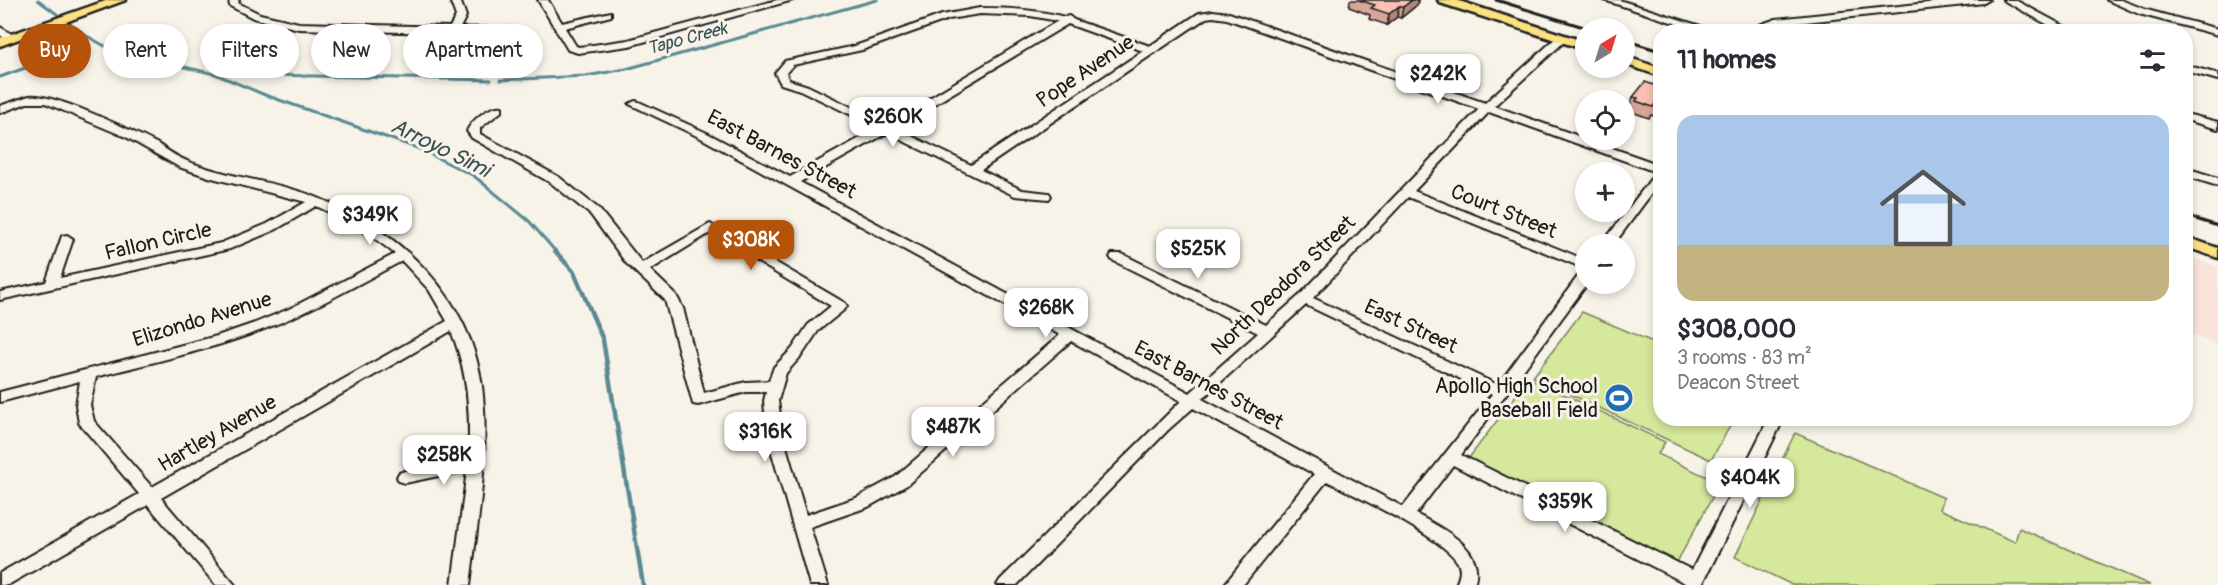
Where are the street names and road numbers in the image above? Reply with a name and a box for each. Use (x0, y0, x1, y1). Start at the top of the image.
street label: Pope Avenue (1031, 28, 1140, 114)
street label: East Barnes Street (702, 104, 862, 205)
street label: Court Street (1447, 178, 1561, 245)
street label: North Deodora Street (1205, 209, 1362, 361)
street label: Fallon Circle (102, 216, 215, 267)
street label: Elizondo Avenue (129, 285, 275, 353)
street label: East Street (1360, 293, 1462, 360)
street label: East Barnes Street (1129, 335, 1289, 436)
street label: Hartley Avenue (153, 388, 282, 478)

